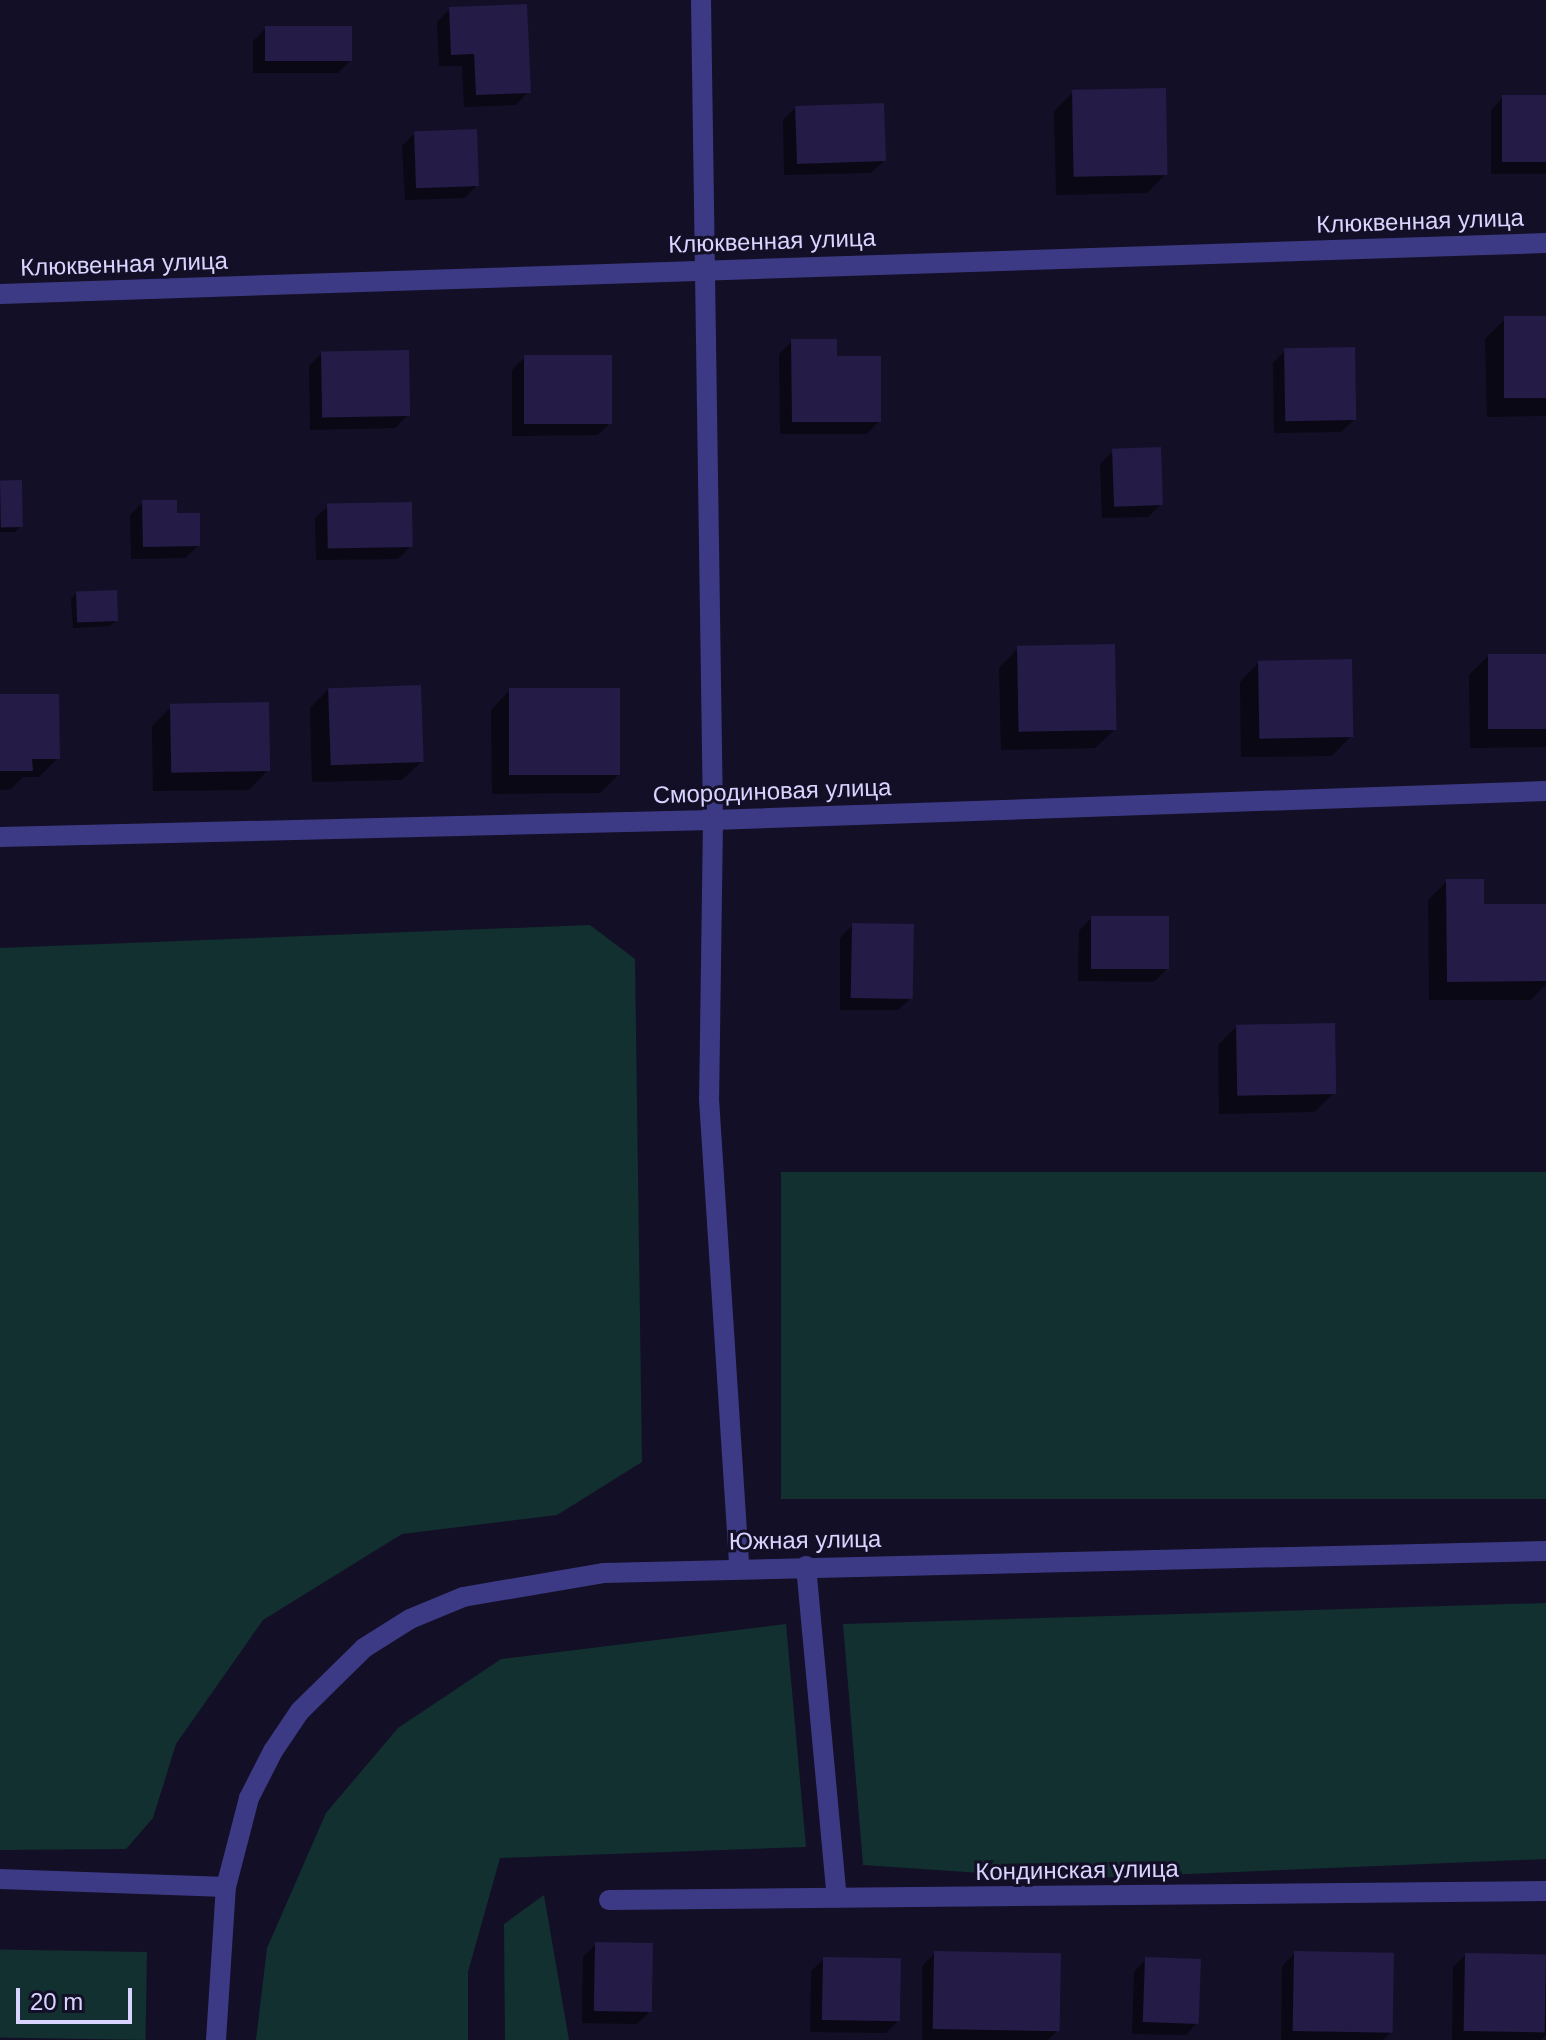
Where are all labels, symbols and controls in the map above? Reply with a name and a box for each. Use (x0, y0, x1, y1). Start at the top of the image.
street label: Клюквенная улица (1316, 203, 1524, 239)
street label: Клюквенная улица (668, 223, 876, 259)
street label: Клюквенная улица (20, 246, 228, 282)
street label: Смородиновая улица (652, 772, 892, 810)
street label: Южная улица (728, 1524, 882, 1556)
street label: Кондинская улица (975, 1854, 1179, 1886)
scale bar (20, 1972, 136, 2022)
text: 20 m (30, 1988, 83, 2015)

